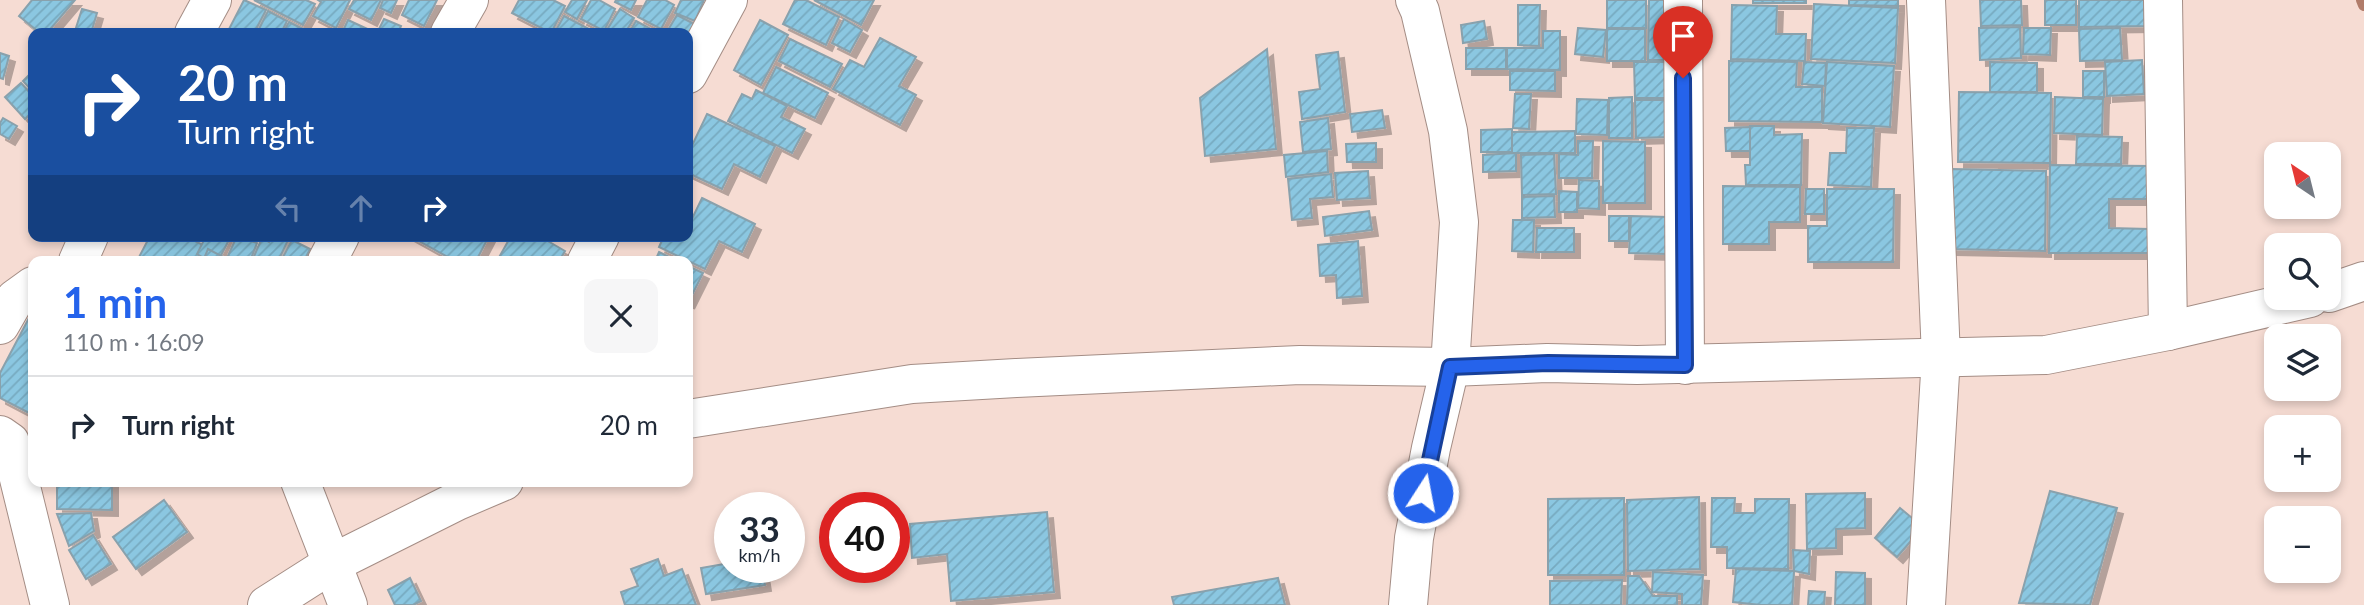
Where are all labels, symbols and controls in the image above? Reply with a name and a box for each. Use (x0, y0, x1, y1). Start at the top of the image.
pin (1653, 6, 1713, 78)
icon: arrive (1664, 17, 1702, 55)
text: 20 m (178, 53, 288, 111)
icon: right (63, 56, 154, 147)
text: Turn right (178, 112, 314, 151)
north arrow (2264, 142, 2342, 219)
map controls (2264, 142, 2341, 583)
icon: left (269, 189, 307, 227)
icon: ahead (342, 189, 380, 227)
icon: right (415, 189, 453, 227)
button: search (2264, 233, 2341, 310)
text: 1 min (63, 277, 167, 327)
button: close (584, 279, 658, 353)
button: layers (2264, 324, 2341, 401)
text: 110 m · 16:09 (63, 328, 205, 356)
icon: right (63, 406, 101, 444)
text: Turn right (122, 409, 235, 441)
text: 20 m (600, 409, 658, 441)
button: + (2264, 415, 2341, 492)
position arrow (1386, 456, 1460, 530)
speed limit sign: 40 (819, 492, 910, 583)
button: − (2264, 506, 2341, 583)
text: 33 (739, 507, 780, 549)
text: km/h (738, 544, 781, 566)

